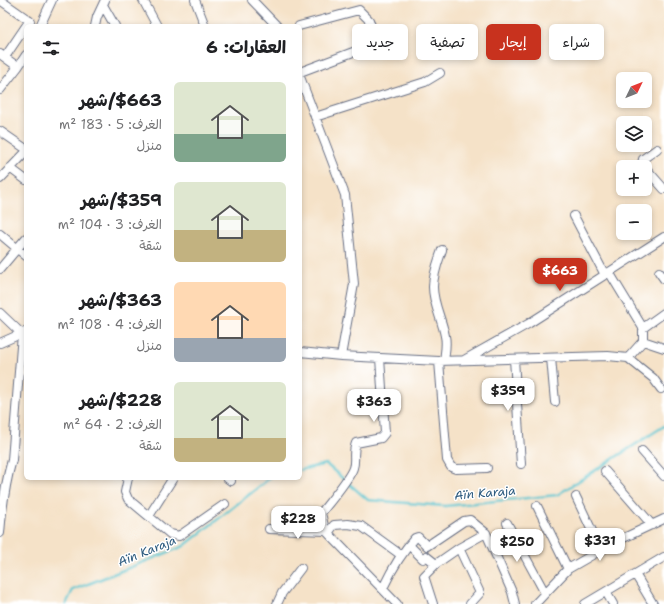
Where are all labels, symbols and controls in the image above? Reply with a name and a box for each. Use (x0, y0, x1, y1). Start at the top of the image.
chip: جديد (352, 24, 408, 60)
chip: تصفية (416, 24, 478, 60)
chip: إيجار (486, 24, 541, 60)
chip: شراء (549, 24, 604, 60)
text: العقارات: 6 (206, 36, 286, 58)
icon: filters (40, 37, 62, 59)
north arrow (616, 72, 652, 108)
map controls (616, 72, 652, 240)
text: $663/شهر (79, 89, 162, 111)
icon: home (206, 98, 254, 146)
text: الغرف: 5 · 183 m² (59, 116, 162, 133)
button: layers (616, 116, 652, 152)
text: منزل (136, 137, 162, 154)
button: + (616, 160, 652, 196)
text: $359/شهر (81, 189, 162, 211)
icon: home (206, 198, 254, 246)
button: − (616, 204, 652, 240)
text: الغرف: 3 · 104 m² (58, 216, 162, 233)
text: شقة (139, 237, 162, 254)
pin: $663 (536, 258, 584, 292)
text: $663 (542, 262, 578, 279)
text: $363/شهر (80, 289, 162, 311)
icon: home (206, 298, 254, 346)
text: الغرف: 4 · 108 m² (58, 316, 162, 333)
text: منزل (136, 337, 162, 354)
pin: $359 (484, 378, 532, 412)
text: $359 (491, 382, 525, 399)
text: $228/شهر (80, 389, 162, 411)
pin: $363 (350, 389, 398, 423)
text: $363 (356, 393, 392, 410)
icon: home (206, 398, 254, 446)
text: الغرف: 2 · 64 m² (63, 416, 162, 433)
text: شقة (139, 437, 162, 454)
water label: Aïn Karaja (454, 482, 516, 504)
pin: $228 (274, 506, 322, 540)
text: $228 (280, 510, 316, 527)
pin: $331 (576, 528, 624, 562)
pin: $250 (493, 529, 541, 563)
water label: Aïn Karaja (116, 532, 178, 570)
text: $331 (584, 532, 616, 549)
text: $250 (500, 533, 534, 550)

